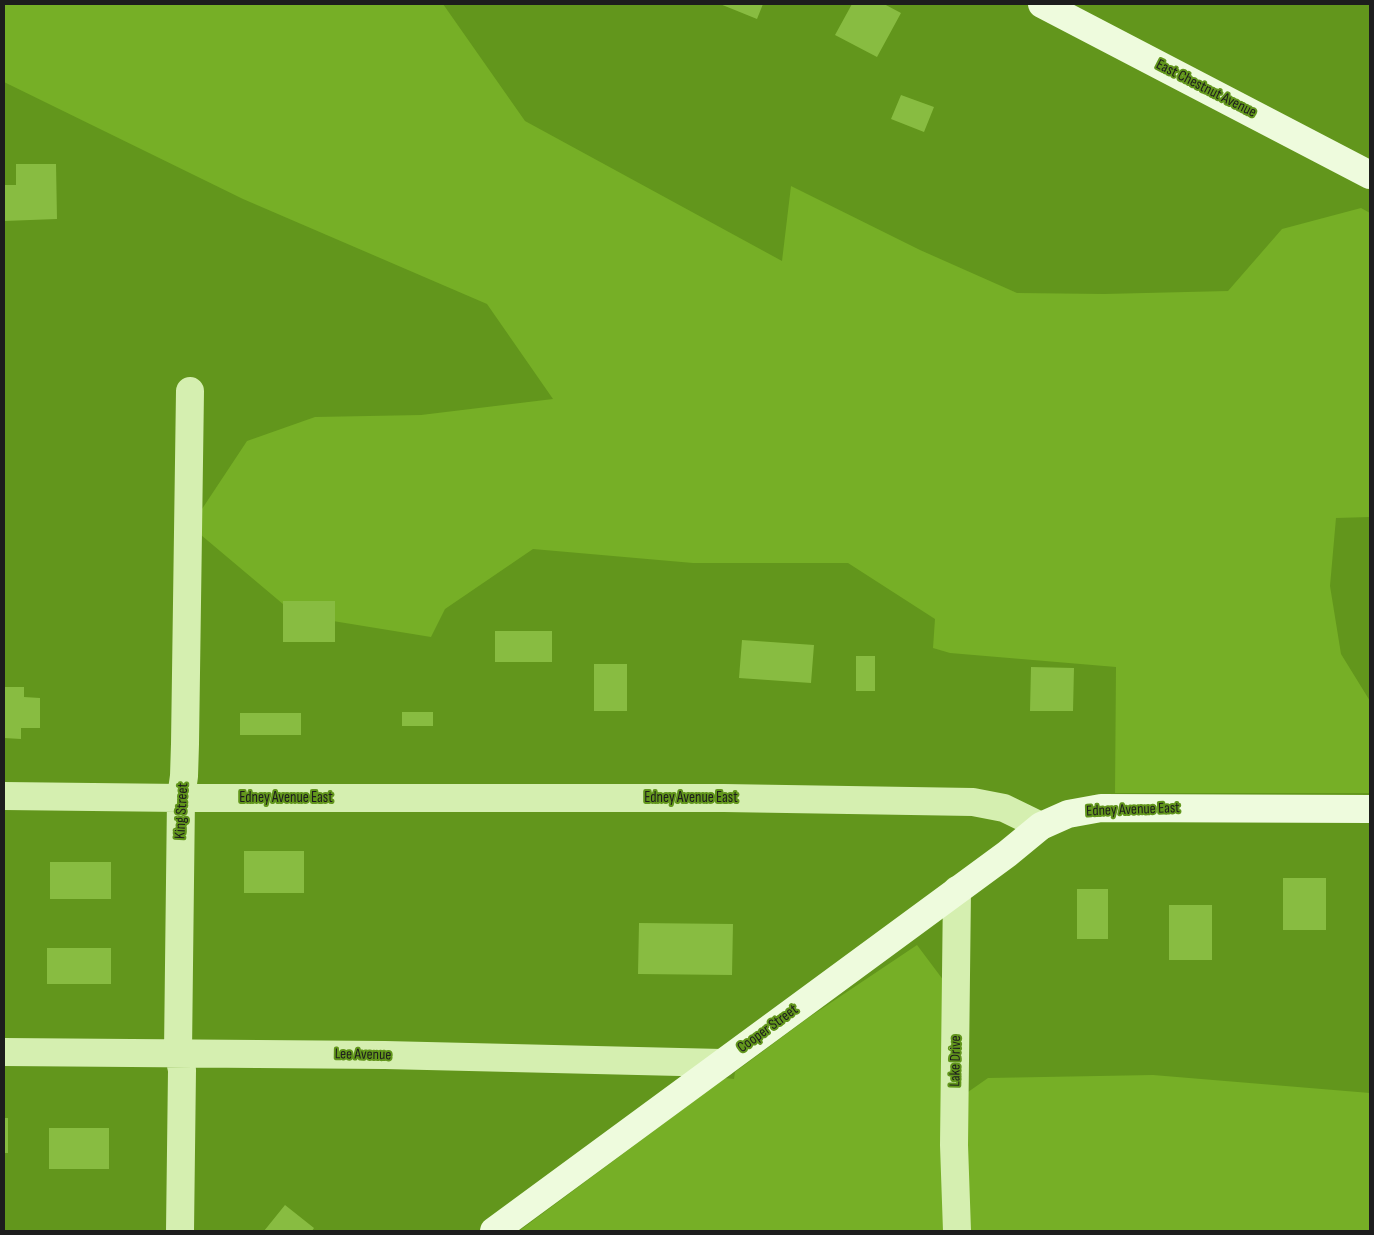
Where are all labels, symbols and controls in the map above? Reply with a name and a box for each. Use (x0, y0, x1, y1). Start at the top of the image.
street label: East Chestnut Avenue (1153, 56, 1259, 122)
street label: King Street (172, 783, 192, 839)
street label: Edney Avenue East (239, 789, 333, 807)
street label: Edney Avenue East (644, 789, 738, 807)
street label: Edney Avenue East (1086, 799, 1180, 821)
street label: Cooper Street (734, 1001, 802, 1057)
street label: Lake Drive (947, 1035, 965, 1087)
street label: Lee Avenue (335, 1046, 391, 1064)

